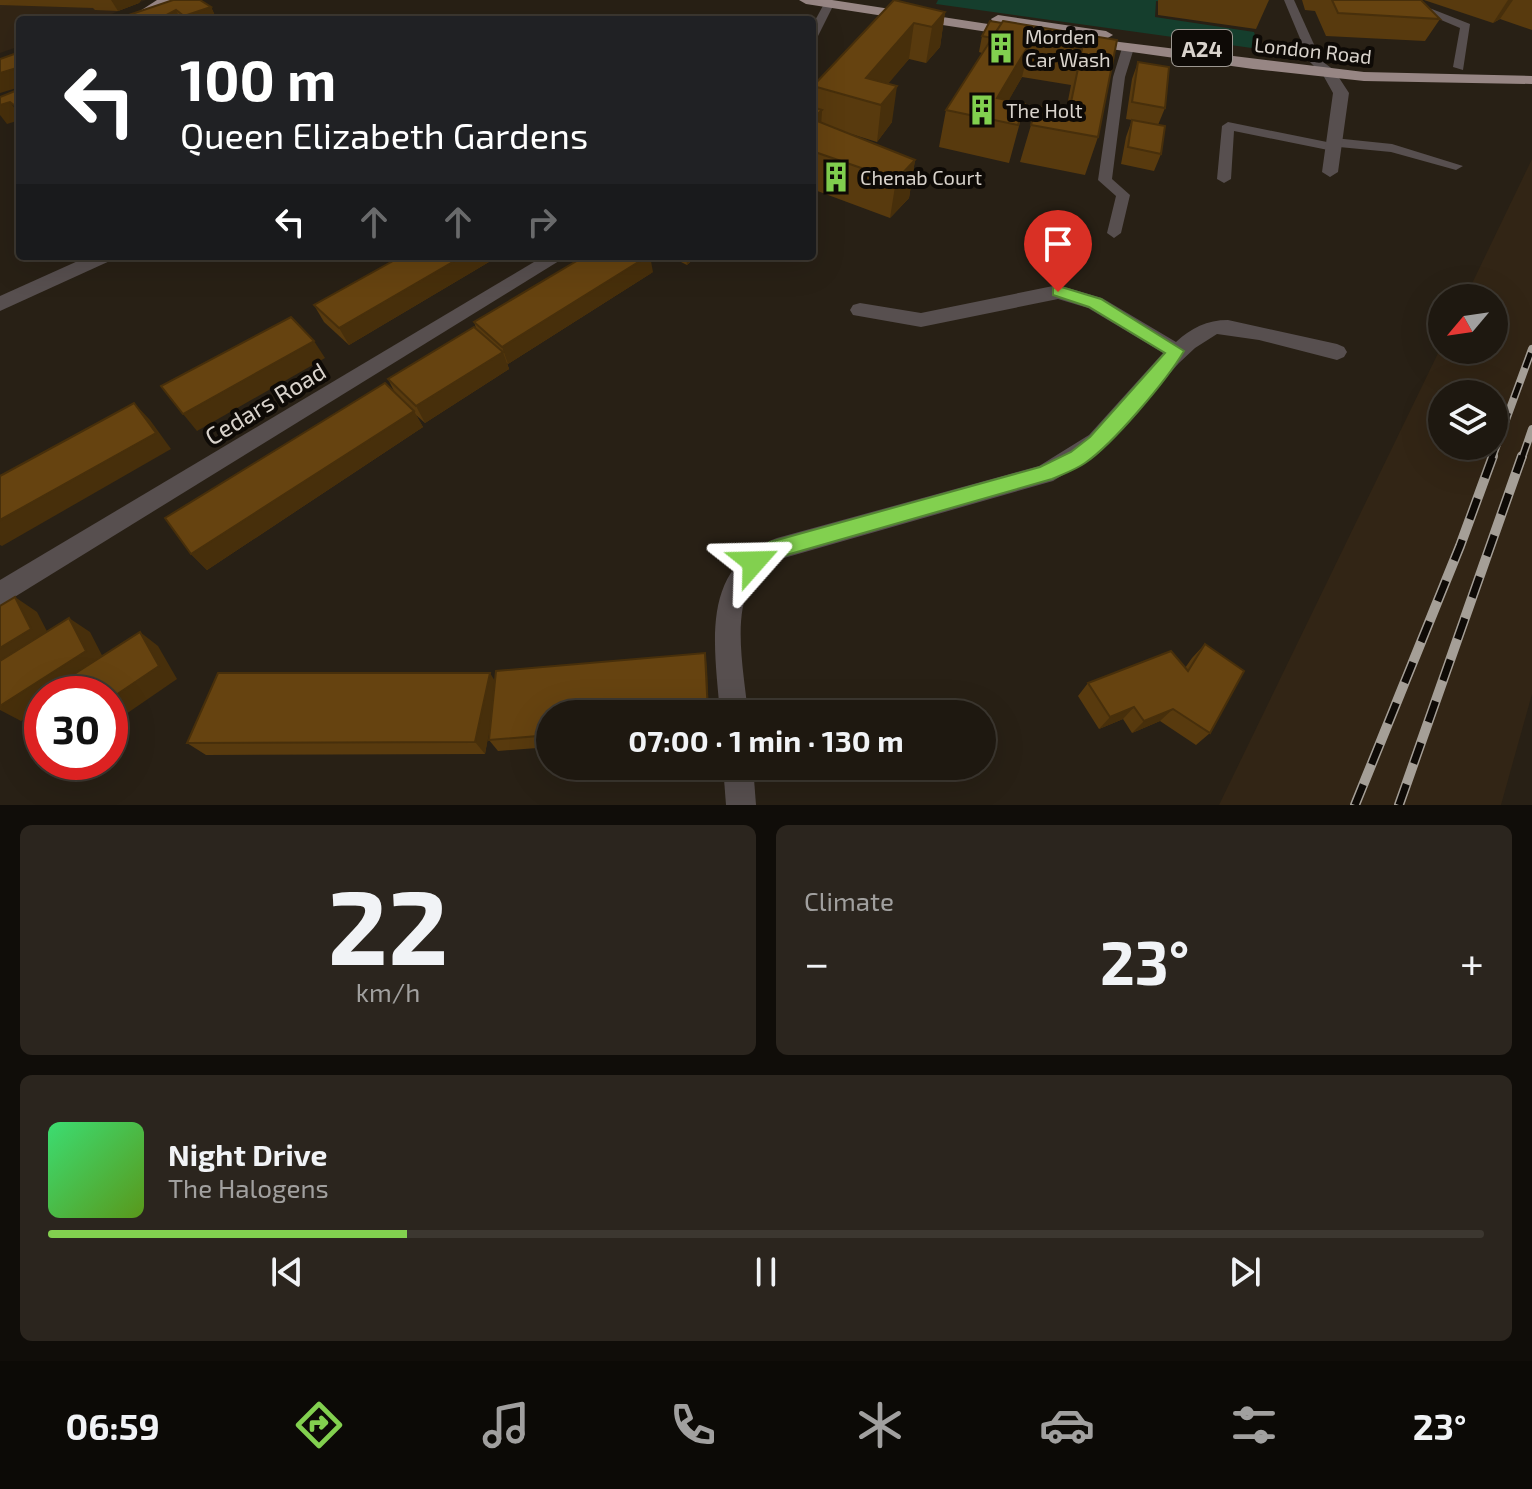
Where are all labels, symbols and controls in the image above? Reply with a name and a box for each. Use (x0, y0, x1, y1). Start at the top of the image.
place label: Morden Car Wash (1025, 24, 1111, 71)
road number: A24 (1172, 30, 1232, 66)
building icon: Morden Car Wash (984, 31, 1018, 65)
street label: London Road (1253, 32, 1373, 68)
text: 100 m (180, 45, 336, 112)
icon: left (48, 48, 152, 152)
building icon: The Holt (965, 93, 999, 127)
place label: The Holt (1006, 98, 1083, 122)
text: Queen Elizabeth Gardens (180, 113, 588, 156)
building icon: Chenab Court (819, 160, 853, 194)
place label: Chenab Court (860, 165, 982, 189)
icon: left (268, 200, 312, 244)
icon: ahead (352, 200, 396, 244)
icon: ahead (436, 200, 480, 244)
icon: right (520, 200, 564, 244)
pin (1024, 210, 1092, 292)
icon: arrive (1036, 222, 1080, 266)
north arrow (1428, 284, 1508, 364)
map controls (1428, 284, 1508, 460)
street label: Cedars Road (199, 356, 331, 450)
button: layers (1428, 380, 1508, 460)
position arrow (712, 520, 796, 604)
speed limit sign: 30 (24, 676, 128, 780)
text: 07:00 · 1 min · 130 m (628, 722, 904, 758)
text: 22 (328, 861, 448, 986)
text: Climate (804, 885, 894, 916)
text: 23° (1100, 925, 1190, 997)
text: − (804, 935, 830, 988)
text: + (1460, 935, 1484, 988)
text: km/h (356, 976, 420, 1007)
text: Night Drive (168, 1136, 327, 1172)
text: The Halogens (168, 1172, 329, 1203)
icon: previous (265, 1250, 309, 1294)
icon: pause (744, 1250, 788, 1294)
icon: next (1223, 1250, 1267, 1294)
icon: directions (291, 1397, 347, 1453)
icon: music (478, 1397, 534, 1453)
icon: phone (665, 1397, 721, 1453)
icon: climate (852, 1397, 908, 1453)
icon: car (1039, 1397, 1095, 1453)
icon: filters (1226, 1397, 1282, 1453)
text: 06:59 (65, 1404, 160, 1447)
text: 23° (1413, 1404, 1466, 1447)

